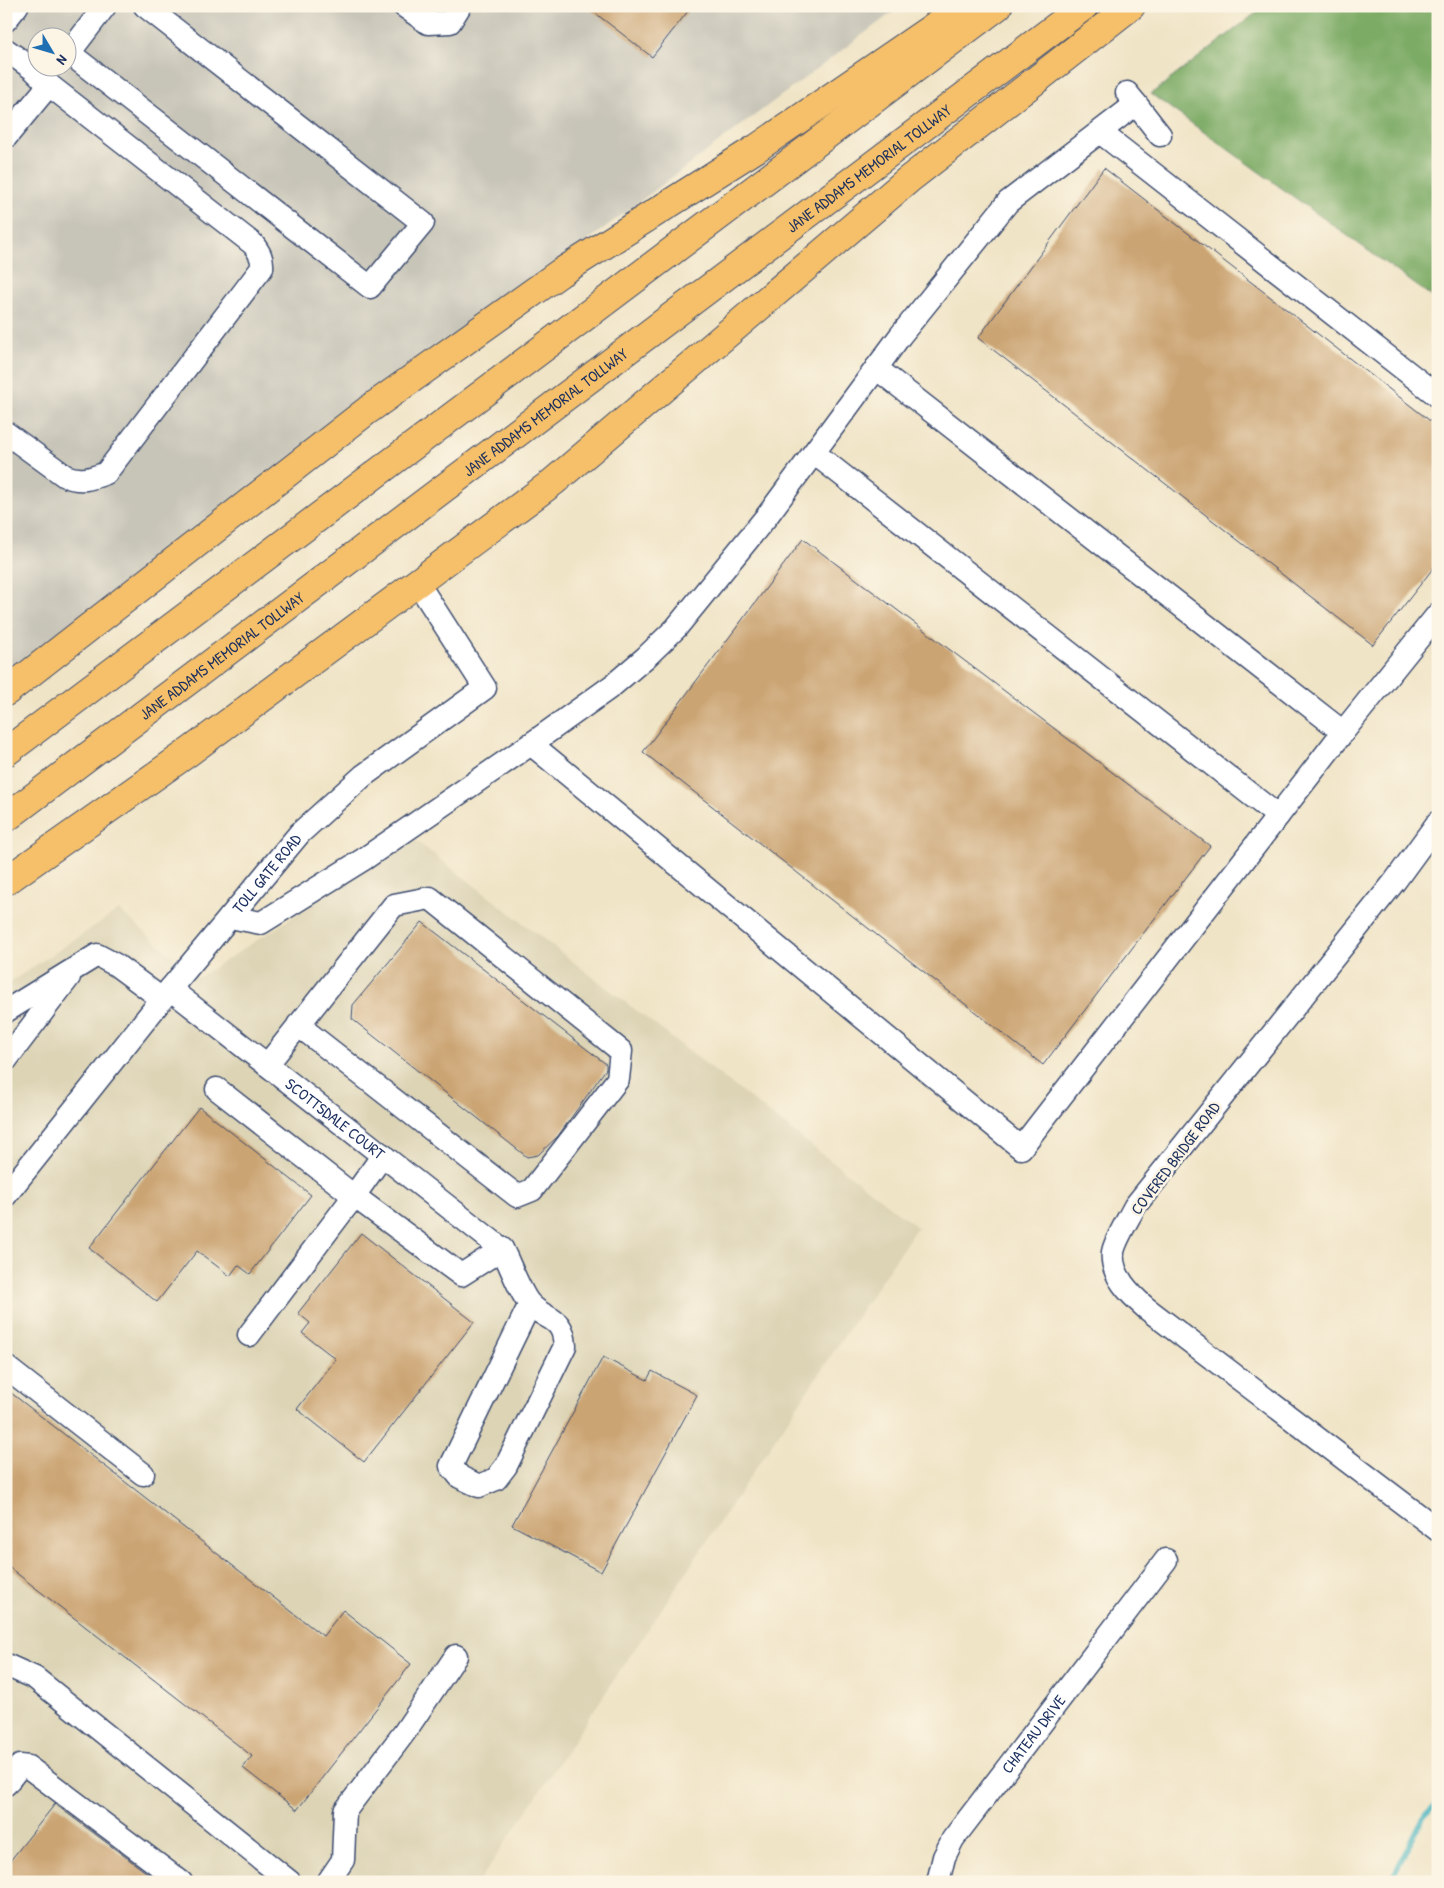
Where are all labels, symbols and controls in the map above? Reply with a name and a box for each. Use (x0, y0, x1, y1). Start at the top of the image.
north arrow (28, 28, 78, 78)
text: N (53, 52, 72, 70)
street label: JANE ADDAMS MEMORIAL TOLLWAY (782, 99, 956, 237)
street label: JANE ADDAMS MEMORIAL TOLLWAY (458, 343, 632, 481)
street label: JANE ADDAMS MEMORIAL TOLLWAY (135, 586, 309, 725)
street label: TOLL GATE ROAD (227, 828, 306, 918)
street label: SCOTTSDALE COURT (281, 1073, 390, 1165)
street label: COVERED BRIDGE ROAD (1125, 1097, 1225, 1219)
street label: CHATEAU DRIVE (996, 1690, 1070, 1778)

